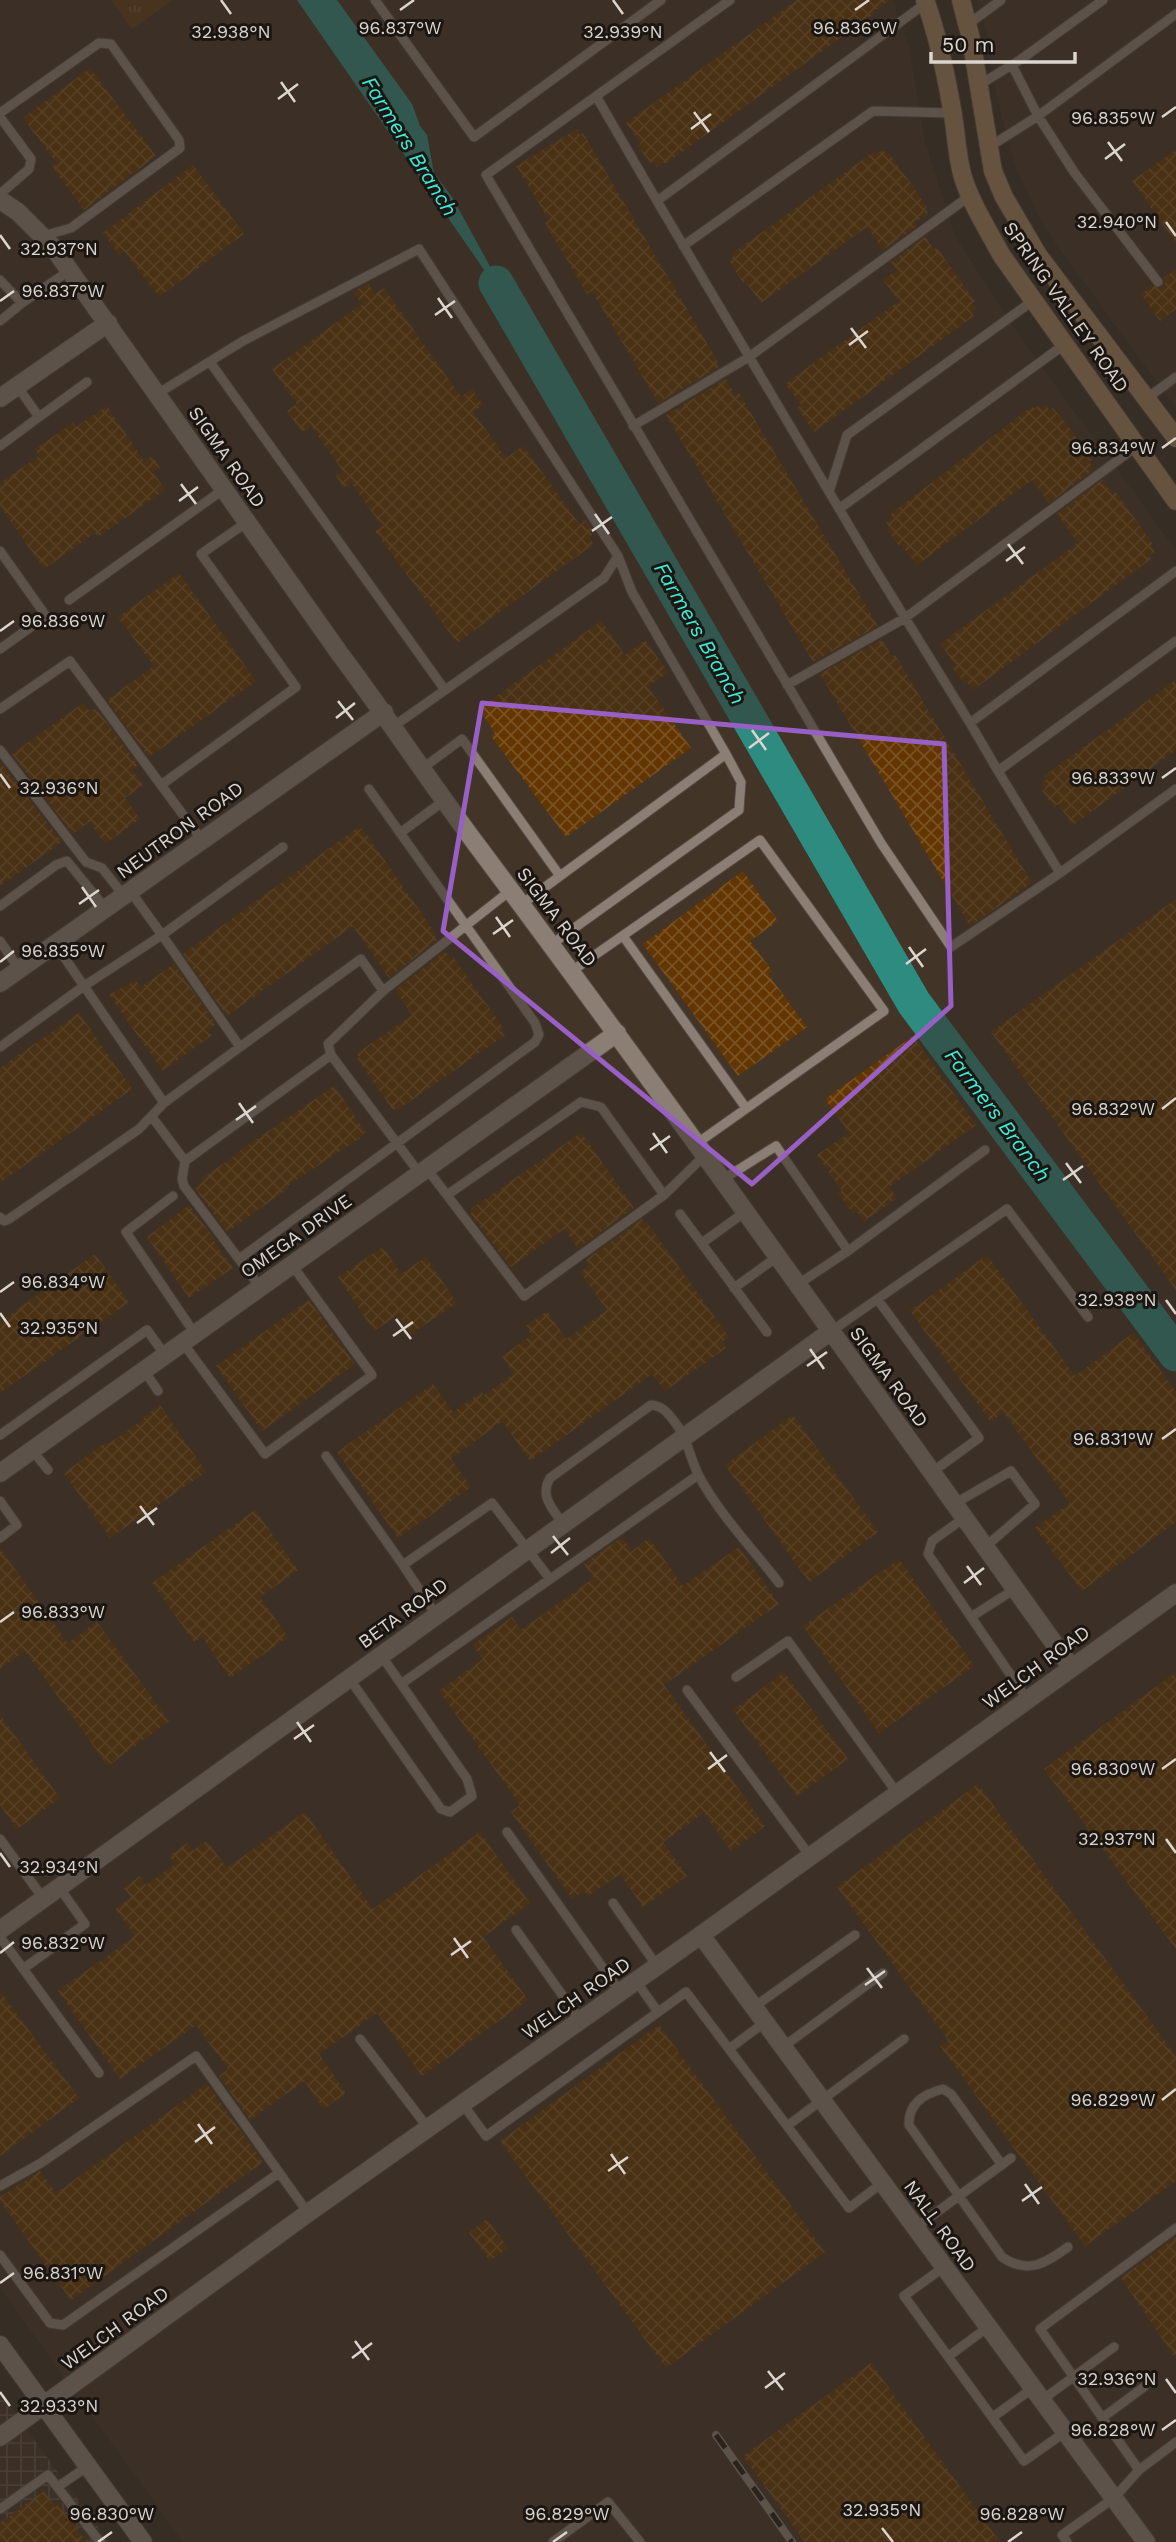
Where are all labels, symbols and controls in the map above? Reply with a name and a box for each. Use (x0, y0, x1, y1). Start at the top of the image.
text: 96.837°W (358, 17, 442, 38)
text: 96.836°W (813, 17, 897, 38)
text: 32.938°N (191, 21, 271, 42)
text: 32.939°N (583, 21, 663, 42)
scale bar (931, 21, 1074, 65)
text: 50 m (942, 32, 994, 57)
water label: Farmers Branch (357, 72, 463, 220)
text: 96.835°W (1071, 107, 1155, 128)
text: 32.940°N (1077, 211, 1157, 232)
street label: SPRING VALLEY ROAD (998, 217, 1134, 397)
text: 32.937°N (20, 238, 98, 259)
text: 96.837°W (21, 280, 105, 301)
street label: SIGMA ROAD (184, 402, 270, 512)
text: 96.834°W (1071, 437, 1155, 458)
water label: Farmers Branch (649, 557, 751, 709)
text: 96.836°W (21, 610, 105, 631)
text: 96.833°W (1071, 767, 1155, 788)
street label: NEUTRON ROAD (112, 776, 248, 884)
text: 32.936°N (19, 777, 99, 798)
street label: SIGMA ROAD (512, 863, 602, 971)
text: 96.835°W (21, 940, 105, 961)
water label: Farmers Branch (940, 1044, 1056, 1186)
text: 96.832°W (1071, 1098, 1155, 1119)
street label: OMEGA DRIVE (236, 1189, 356, 1283)
text: 96.834°W (21, 1271, 105, 1292)
text: 32.938°N (1077, 1289, 1157, 1310)
text: 32.935°N (20, 1317, 98, 1338)
street label: SIGMA ROAD (845, 1322, 933, 1432)
text: 96.831°W (1073, 1428, 1153, 1449)
street label: BETA ROAD (354, 1573, 452, 1653)
text: 96.833°W (21, 1601, 105, 1622)
street label: WELCH ROAD (978, 1620, 1094, 1714)
text: 96.830°W (1071, 1758, 1155, 1779)
text: 32.937°N (1078, 1828, 1156, 1849)
text: 32.934°N (19, 1856, 99, 1877)
text: 96.832°W (21, 1932, 105, 1953)
street label: WELCH ROAD (517, 1952, 635, 2044)
text: 96.829°W (1070, 2089, 1156, 2110)
street label: NALL ROAD (899, 2176, 981, 2276)
text: 96.831°W (23, 2262, 103, 2283)
street label: WELCH ROAD (57, 2281, 173, 2375)
text: 32.936°N (1077, 2368, 1157, 2389)
text: 32.933°N (19, 2395, 99, 2416)
text: 96.828°W (1070, 2419, 1156, 2440)
text: 32.935°N (843, 2499, 921, 2520)
text: 96.830°W (70, 2503, 154, 2524)
text: 96.829°W (524, 2503, 610, 2524)
text: 96.828°W (979, 2503, 1065, 2524)

